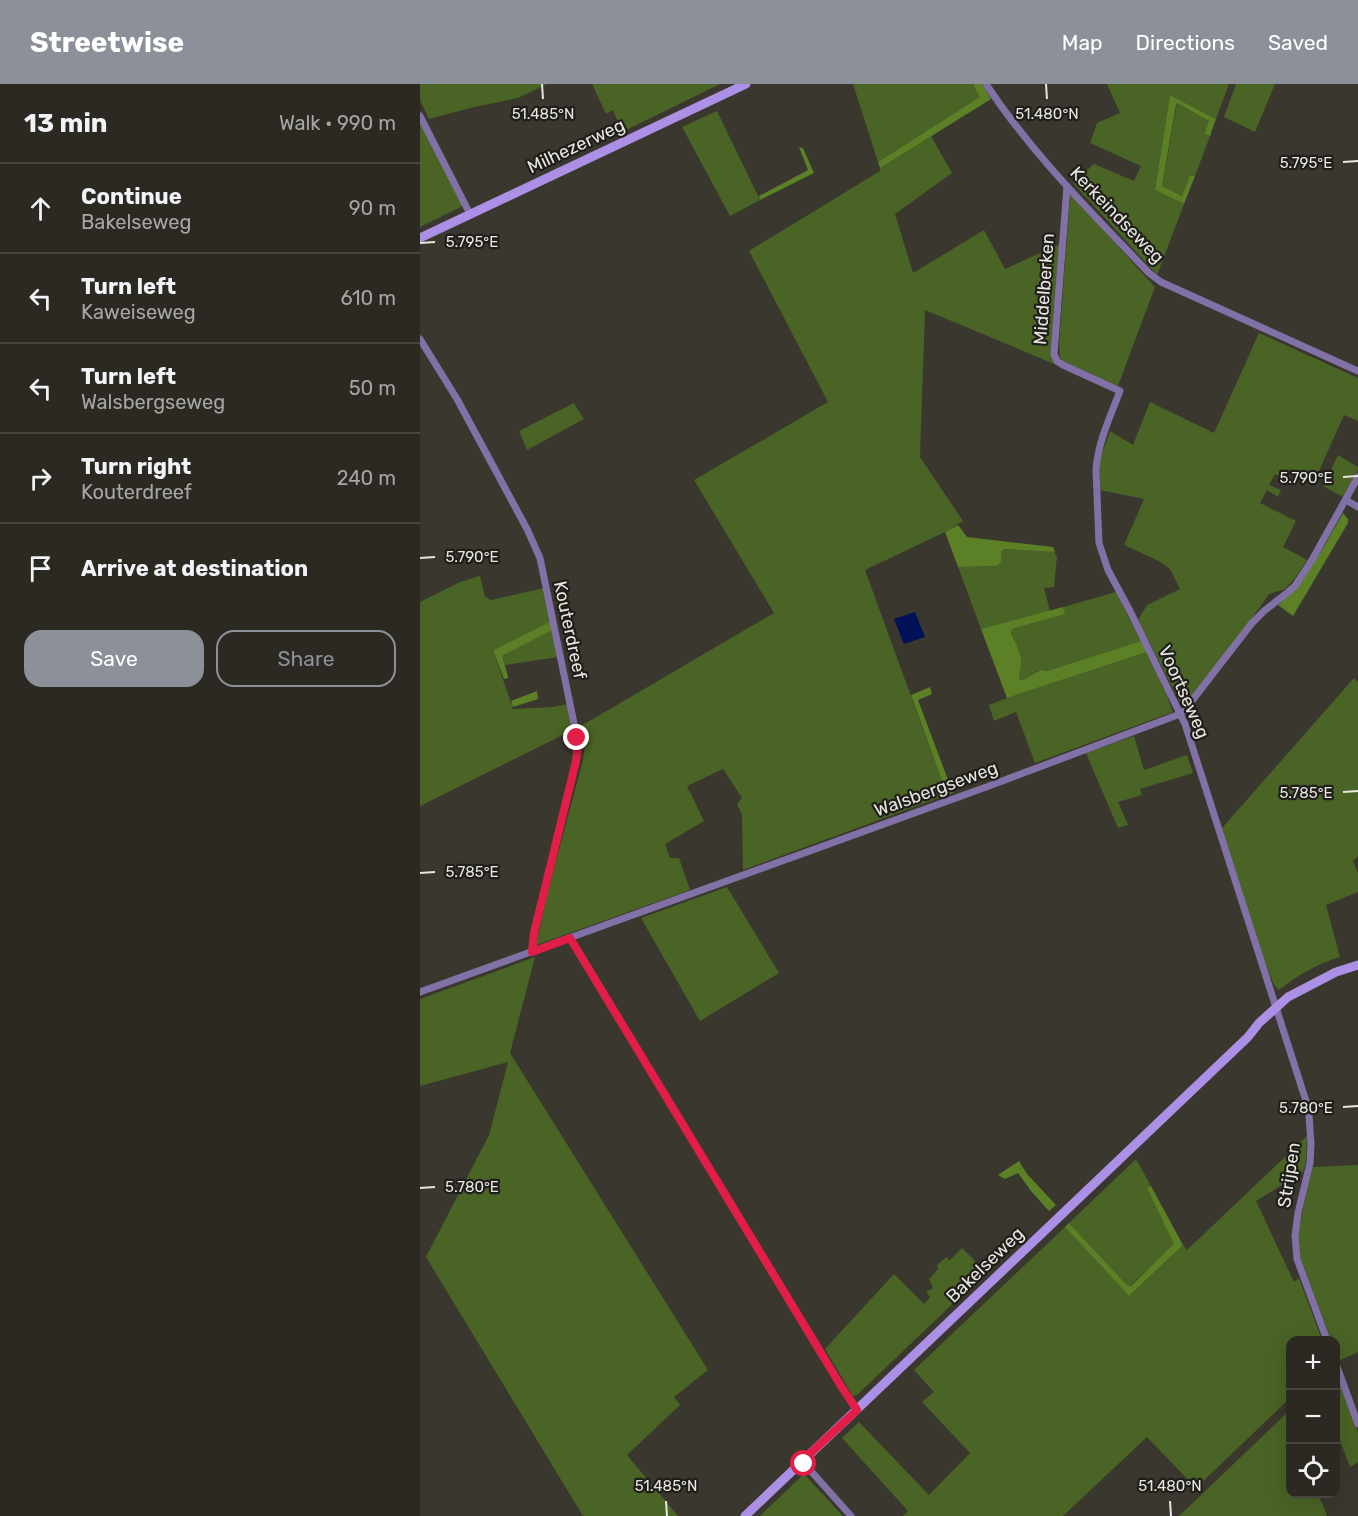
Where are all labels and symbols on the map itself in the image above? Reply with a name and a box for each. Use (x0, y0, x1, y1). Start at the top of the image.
text: 51.485°N (512, 105, 574, 123)
text: 51.480°N (1015, 105, 1079, 123)
street label: Milhezerweg (524, 114, 628, 178)
text: 5.795°E (1280, 154, 1332, 172)
street label: Kerkeindseweg (1065, 162, 1169, 268)
street label: Middelberken (1029, 232, 1059, 346)
text: 5.795°E (446, 233, 498, 251)
text: 5.790°E (1279, 469, 1333, 487)
text: 5.790°E (445, 548, 499, 566)
street label: Kouterdreef (549, 579, 591, 681)
street label: Voortseweg (1154, 642, 1214, 742)
route end (563, 724, 589, 750)
street label: Walsbergseweg (871, 756, 1001, 822)
text: 5.785°E (1279, 784, 1333, 802)
text: 5.785°E (445, 863, 499, 881)
text: 5.780°E (1279, 1099, 1333, 1117)
street label: Strijpen (1273, 1141, 1305, 1209)
text: 5.780°E (445, 1178, 499, 1196)
street label: Bakelseweg (942, 1223, 1028, 1307)
route start (790, 1450, 816, 1476)
text: 51.485°N (635, 1477, 697, 1495)
text: 51.480°N (1138, 1477, 1202, 1495)

